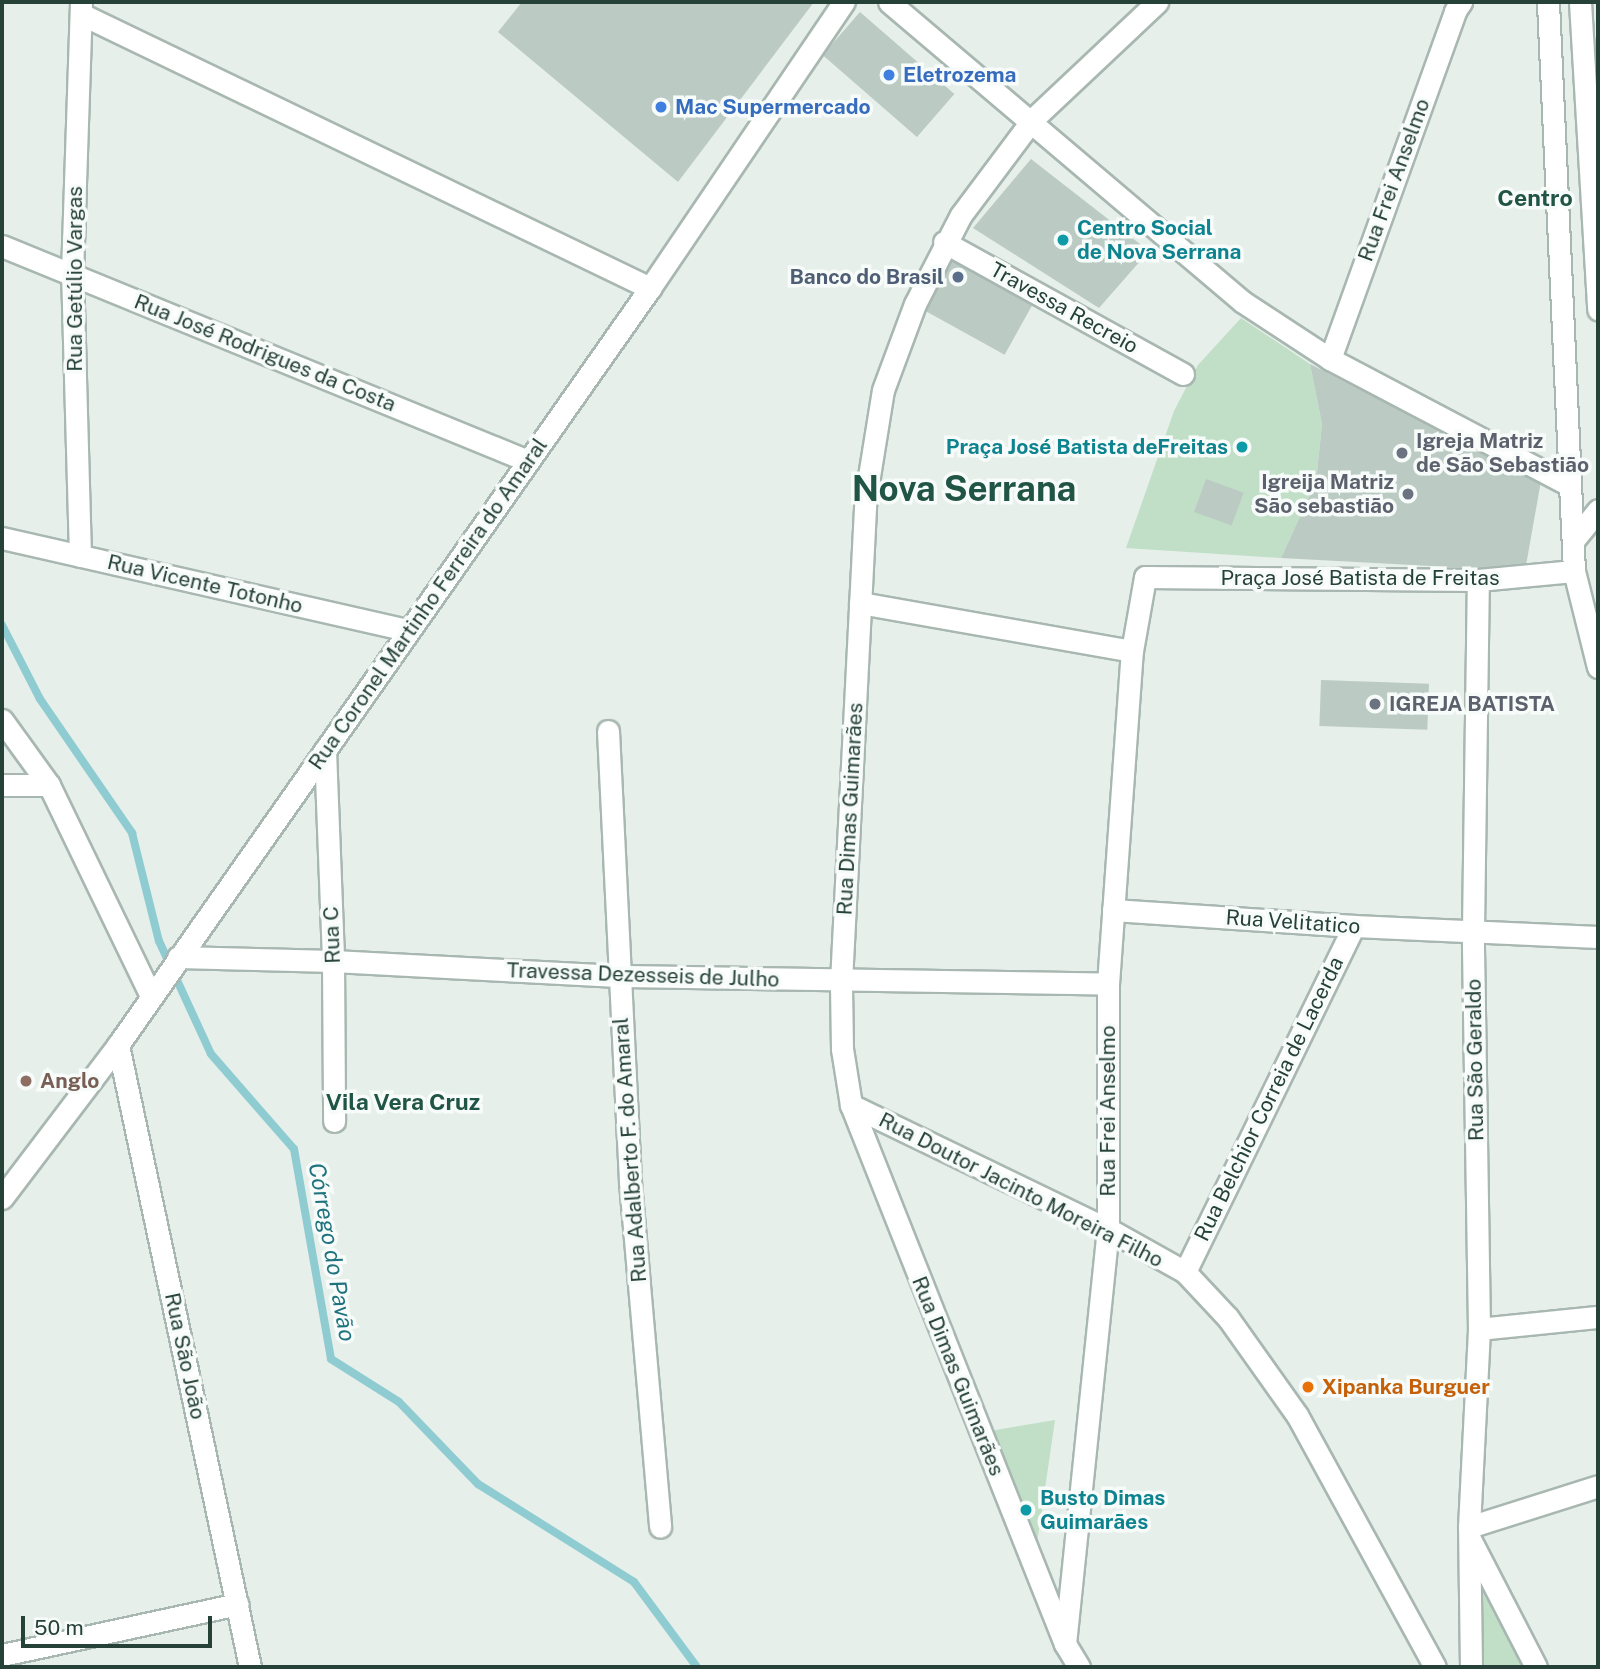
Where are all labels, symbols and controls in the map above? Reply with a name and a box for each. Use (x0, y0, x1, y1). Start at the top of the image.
place label: Eletrozema (903, 62, 1016, 88)
marker: Eletrozema (881, 67, 897, 83)
place label: Mac Supermercado (675, 94, 871, 120)
street label: Rua Frei Anselmo (1353, 95, 1435, 265)
marker: Mac Supermercado (653, 99, 669, 115)
district label: Centro (1497, 184, 1573, 212)
street label: Rua Getúlio Vargas (62, 186, 88, 372)
place label: Centro Social de Nova Serrana (1077, 215, 1241, 265)
marker: Centro Social de Nova Serrana (1055, 232, 1071, 248)
street label: Travessa Recreio (986, 257, 1142, 359)
place label: Banco do Brasil (789, 264, 944, 290)
marker: Banco do Brasil (950, 269, 966, 285)
street label: Rua José Rodrigues da Costa (130, 289, 400, 417)
place label: Igreja Matriz de São Sebastião (1416, 428, 1589, 478)
street label: Rua Coronel Martinho Ferreira do Amaral (303, 433, 553, 775)
place label: Praça José Batista deFreitas (946, 434, 1228, 460)
marker: Praça José Batista deFreitas (1234, 439, 1250, 455)
marker: Igreja Matriz de São Sebastião (1394, 445, 1410, 461)
district label: Nova Serrana (852, 468, 1076, 510)
place label: Igreija Matriz São sebastião (1254, 469, 1394, 519)
marker: Igreija Matriz São sebastião (1400, 486, 1416, 502)
street label: Rua Vicente Totonho (105, 549, 305, 619)
street label: Praça José Batista de Freitas (1220, 565, 1500, 591)
place label: IGREJA BATISTA (1389, 691, 1555, 717)
marker: IGREJA BATISTA (1367, 696, 1383, 712)
street label: Rua Dimas Guimarães (832, 702, 868, 916)
street label: Rua Velitatico (1225, 905, 1361, 939)
street label: Rua C (318, 906, 346, 964)
street label: Rua Belchior Correia de Lacerda (1189, 953, 1349, 1245)
street label: Travessa Dezesseis de Julho (506, 958, 780, 992)
street label: Rua São Geraldo (1461, 979, 1489, 1141)
street label: Rua Adalberto F. do Amaral (608, 1016, 652, 1284)
street label: Rua Frei Anselmo (1095, 1025, 1121, 1197)
place label: Anglo (40, 1068, 99, 1094)
marker: Anglo (18, 1073, 34, 1089)
district label: Vila Vera Cruz (326, 1088, 480, 1116)
street label: Rua Doutor Jacinto Moreira Filho (875, 1107, 1167, 1273)
water label: Córrego do Pavão (303, 1160, 361, 1344)
street label: Rua Dimas Guimarães (906, 1273, 1010, 1479)
street label: Rua São João (159, 1290, 211, 1422)
place label: Xipanka Burguer (1322, 1374, 1490, 1400)
marker: Xipanka Burguer (1300, 1379, 1316, 1395)
place label: Busto Dimas Guimarães (1040, 1485, 1165, 1535)
marker: Busto Dimas Guimarães (1018, 1502, 1034, 1518)
scale bar (24, 1602, 215, 1646)
text: 50 m (34, 1615, 84, 1640)

